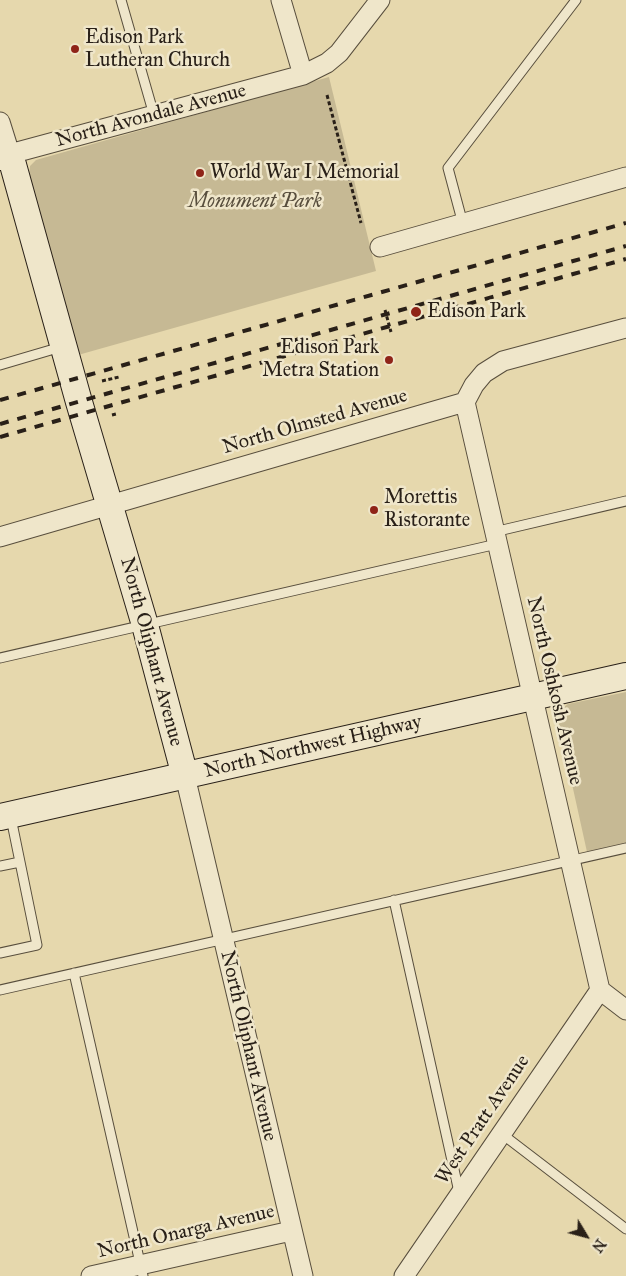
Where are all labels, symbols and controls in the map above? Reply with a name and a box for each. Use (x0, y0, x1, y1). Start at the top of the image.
place label: Edison Park Lutheran Church (85, 26, 230, 73)
marker: Edison Park Lutheran Church (69, 43, 81, 55)
street label: North Avondale Avenue (53, 79, 249, 153)
place label: World War I Memorial (210, 161, 399, 185)
marker: World War I Memorial (194, 167, 206, 179)
park label: Monument Park (188, 190, 322, 214)
place label: Edison Park (427, 300, 526, 324)
marker: Edison Park (409, 305, 423, 319)
place label: Edison Park Metra Station (262, 336, 379, 383)
marker: Edison Park Metra Station (383, 354, 395, 366)
street label: North Olmsted Avenue (220, 384, 410, 460)
place label: Morettis Ristorante (384, 486, 470, 533)
marker: Morettis Ristorante (368, 504, 380, 516)
street label: North Oliphant Avenue (114, 555, 188, 749)
street label: North Oshkosh Avenue (521, 595, 587, 787)
street label: North Northwest Highway (202, 710, 424, 784)
street label: North Oliphant Avenue (214, 949, 282, 1143)
street label: West Pratt Avenue (431, 1051, 535, 1189)
street label: North Onarga Avenue (95, 1200, 277, 1264)
north arrow (561, 1211, 611, 1261)
text: N (588, 1235, 609, 1255)

